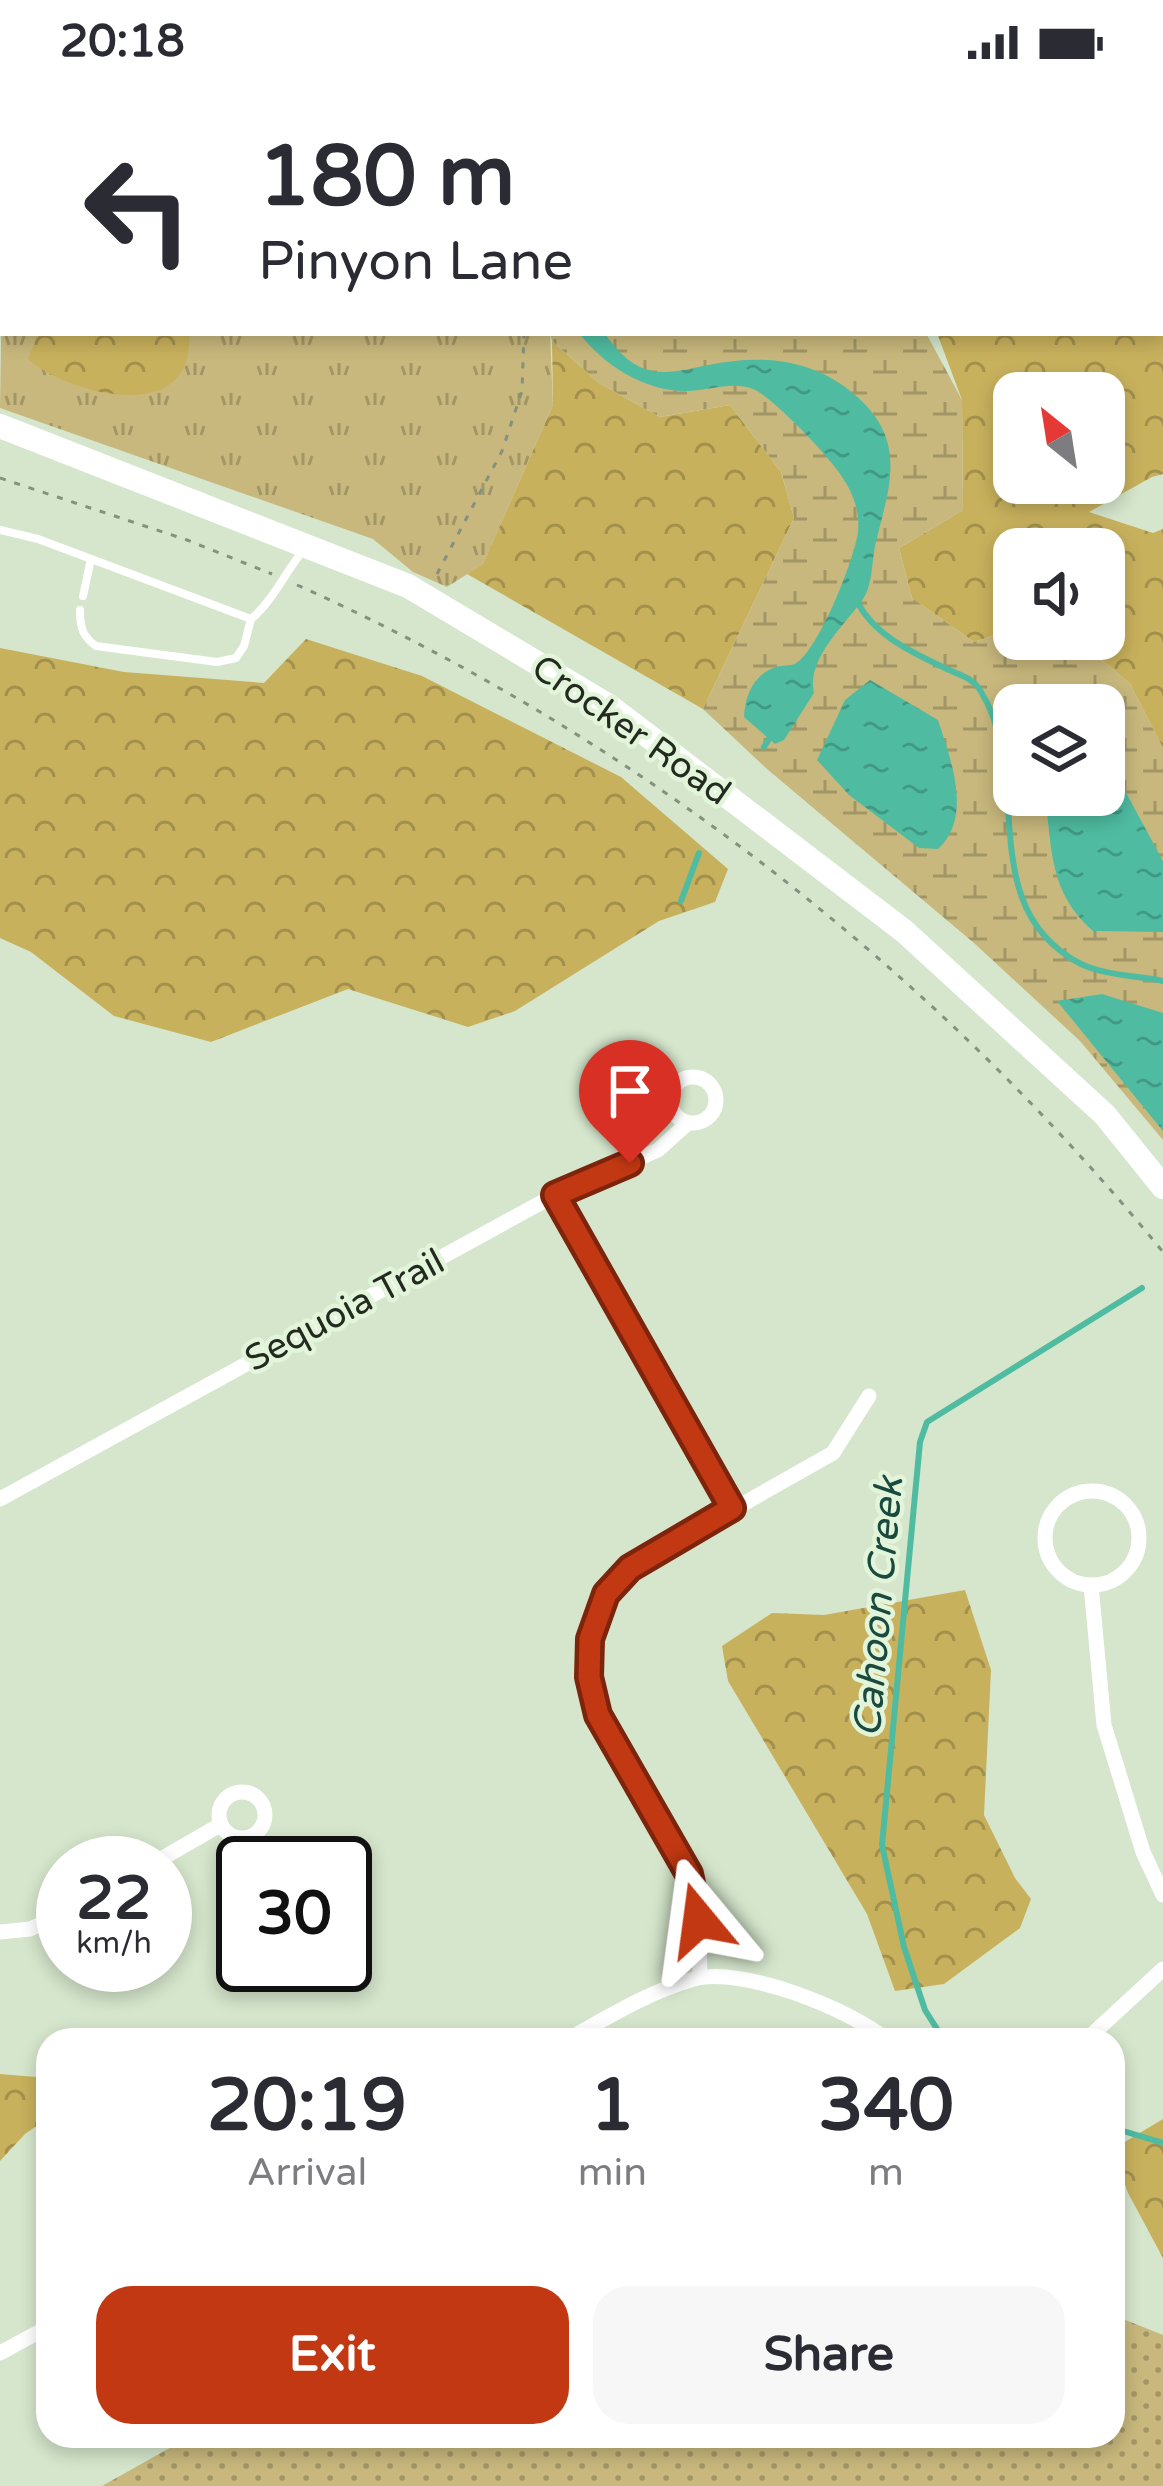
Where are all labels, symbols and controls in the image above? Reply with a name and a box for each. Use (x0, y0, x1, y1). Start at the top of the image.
text: 20:18 (60, 15, 185, 69)
text: 180 m (258, 127, 515, 228)
icon: left (60, 132, 216, 288)
text: Pinyon Lane (258, 229, 573, 294)
north arrow (993, 372, 1125, 504)
map controls (993, 372, 1125, 816)
button: sound (993, 528, 1125, 660)
street label: Crocker Road (524, 646, 739, 814)
button: layers (993, 684, 1125, 816)
pin (579, 1040, 681, 1163)
icon: arrive (597, 1058, 663, 1124)
street label: Sequoia Trail (238, 1240, 452, 1381)
water label: Cahoon Creek (844, 1473, 914, 1739)
speed limit sign: 30 (216, 1836, 372, 1992)
position arrow (636, 1857, 762, 1983)
text: 22 (76, 1863, 152, 1935)
text: km/h (76, 1925, 152, 1962)
text: 20:19 (207, 2063, 407, 2150)
text: 1 (590, 2063, 635, 2150)
text: 340 (818, 2063, 954, 2150)
text: Arrival (247, 2149, 367, 2196)
text: min (578, 2149, 647, 2196)
text: m (868, 2149, 904, 2196)
button: Exit (96, 2286, 569, 2424)
button: Share (593, 2286, 1065, 2424)

